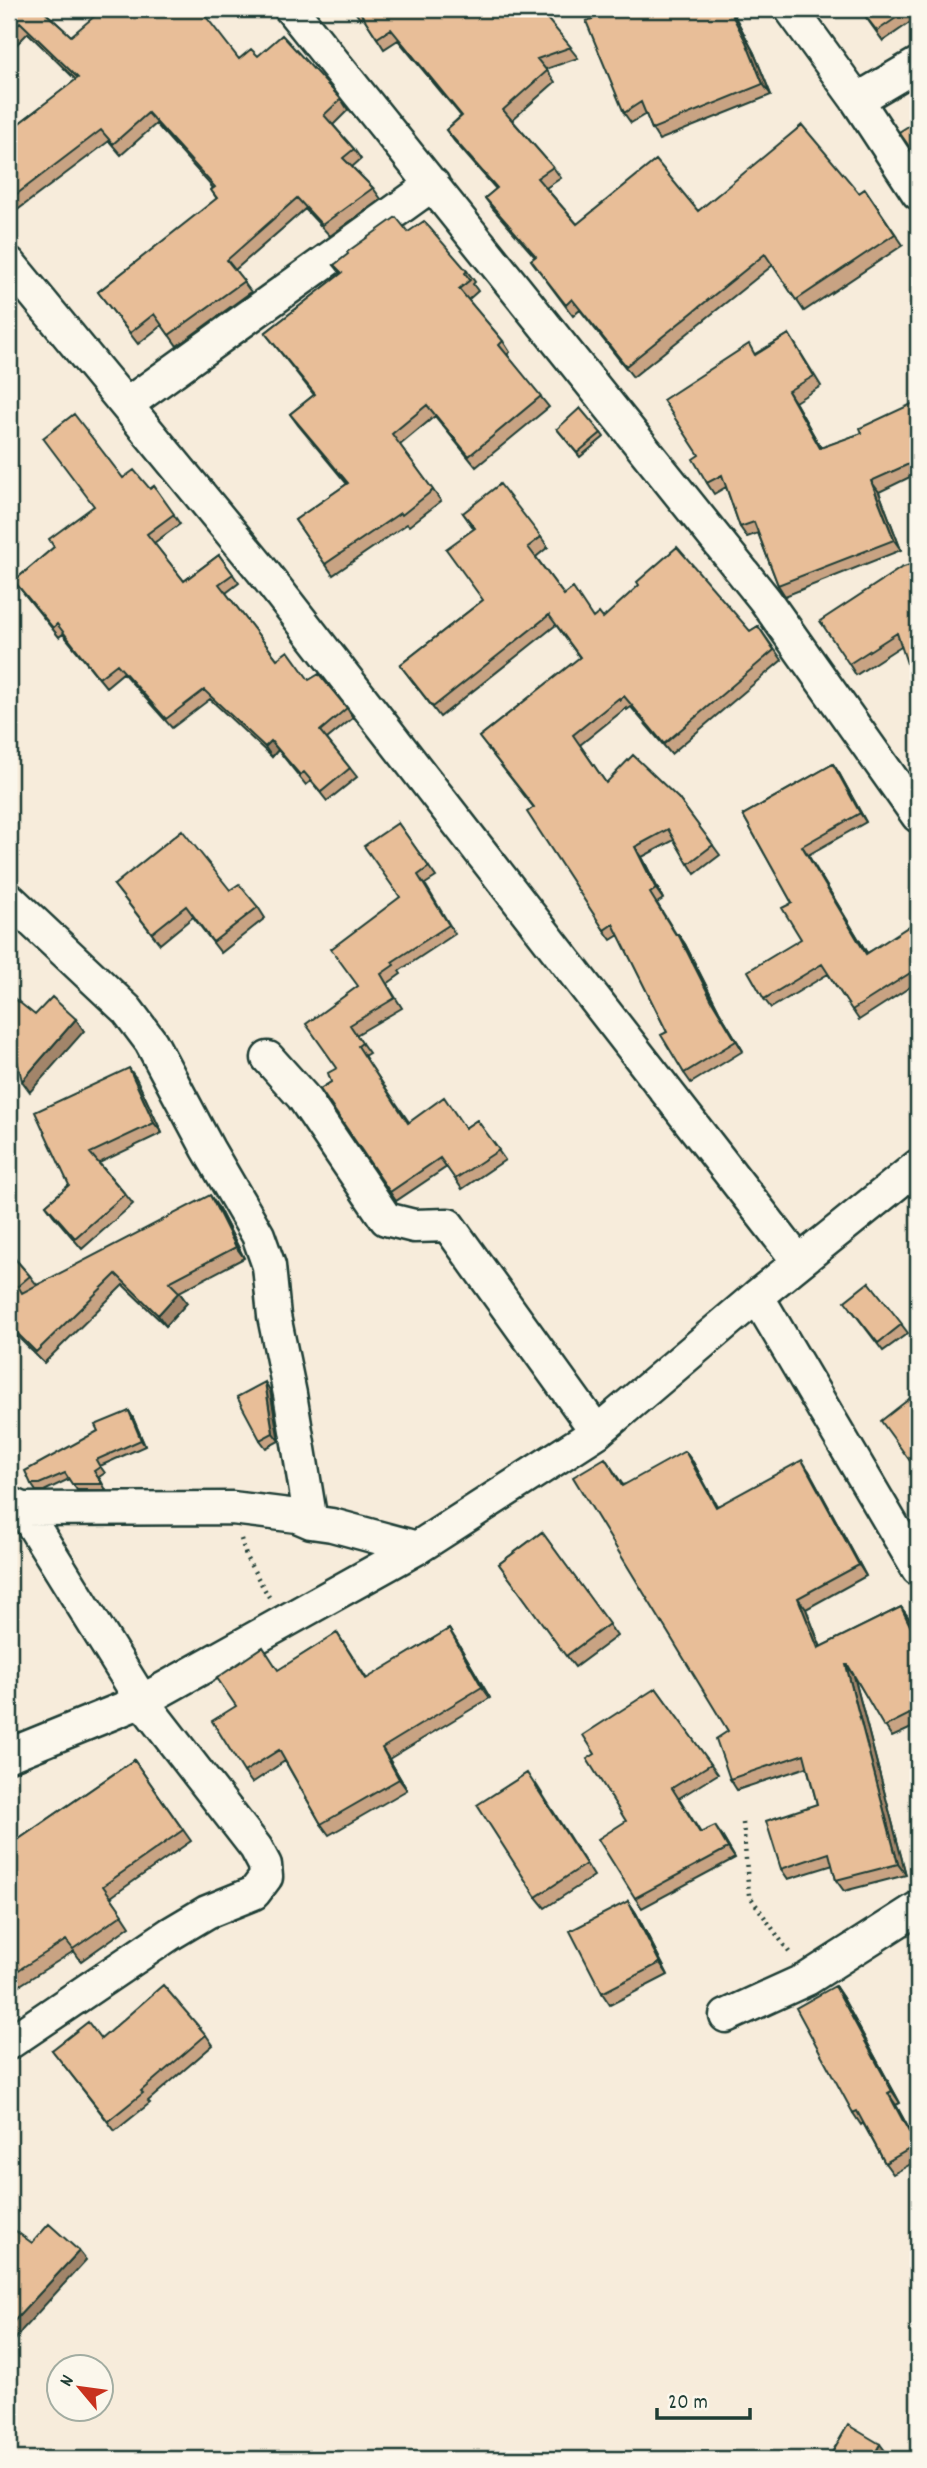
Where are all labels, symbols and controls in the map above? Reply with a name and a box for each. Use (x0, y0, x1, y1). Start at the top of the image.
north arrow (46, 2352, 116, 2422)
text: N (54, 2371, 82, 2392)
scale bar (657, 2377, 750, 2421)
text: 20 m (668, 2389, 708, 2419)

